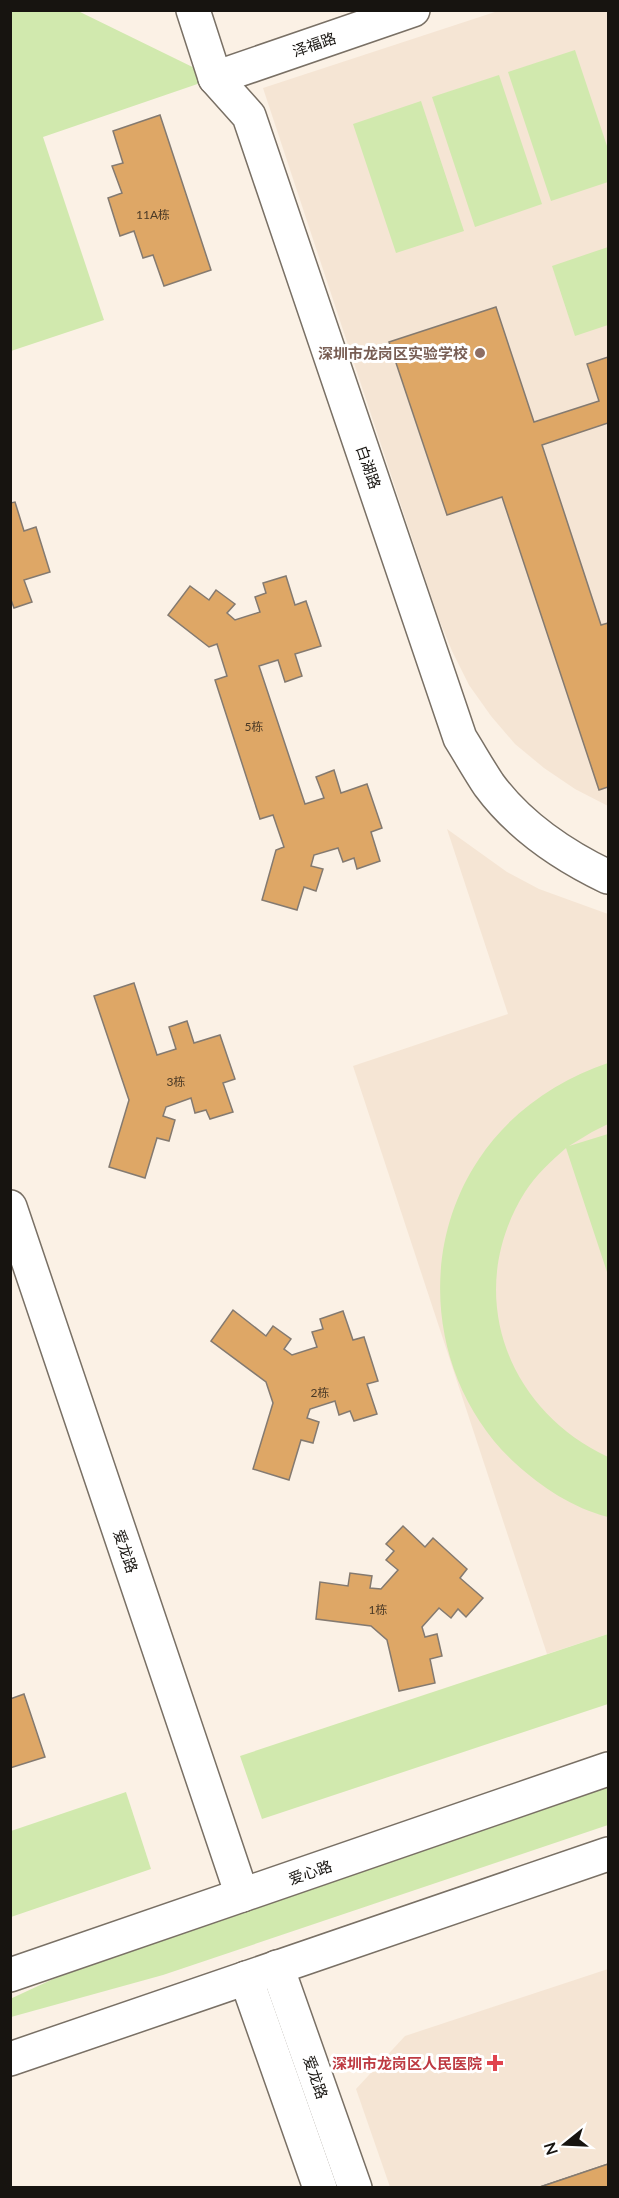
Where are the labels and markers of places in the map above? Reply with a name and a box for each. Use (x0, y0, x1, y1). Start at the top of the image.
place label: 深圳市龙岗区实验学校 (318, 344, 468, 362)
marker: 深圳市龙岗区实验学校 (473, 346, 487, 360)
place label: 深圳市龙岗区人民医院 (332, 2054, 482, 2072)
marker: 深圳市龙岗区人民医院 (486, 2054, 504, 2072)

